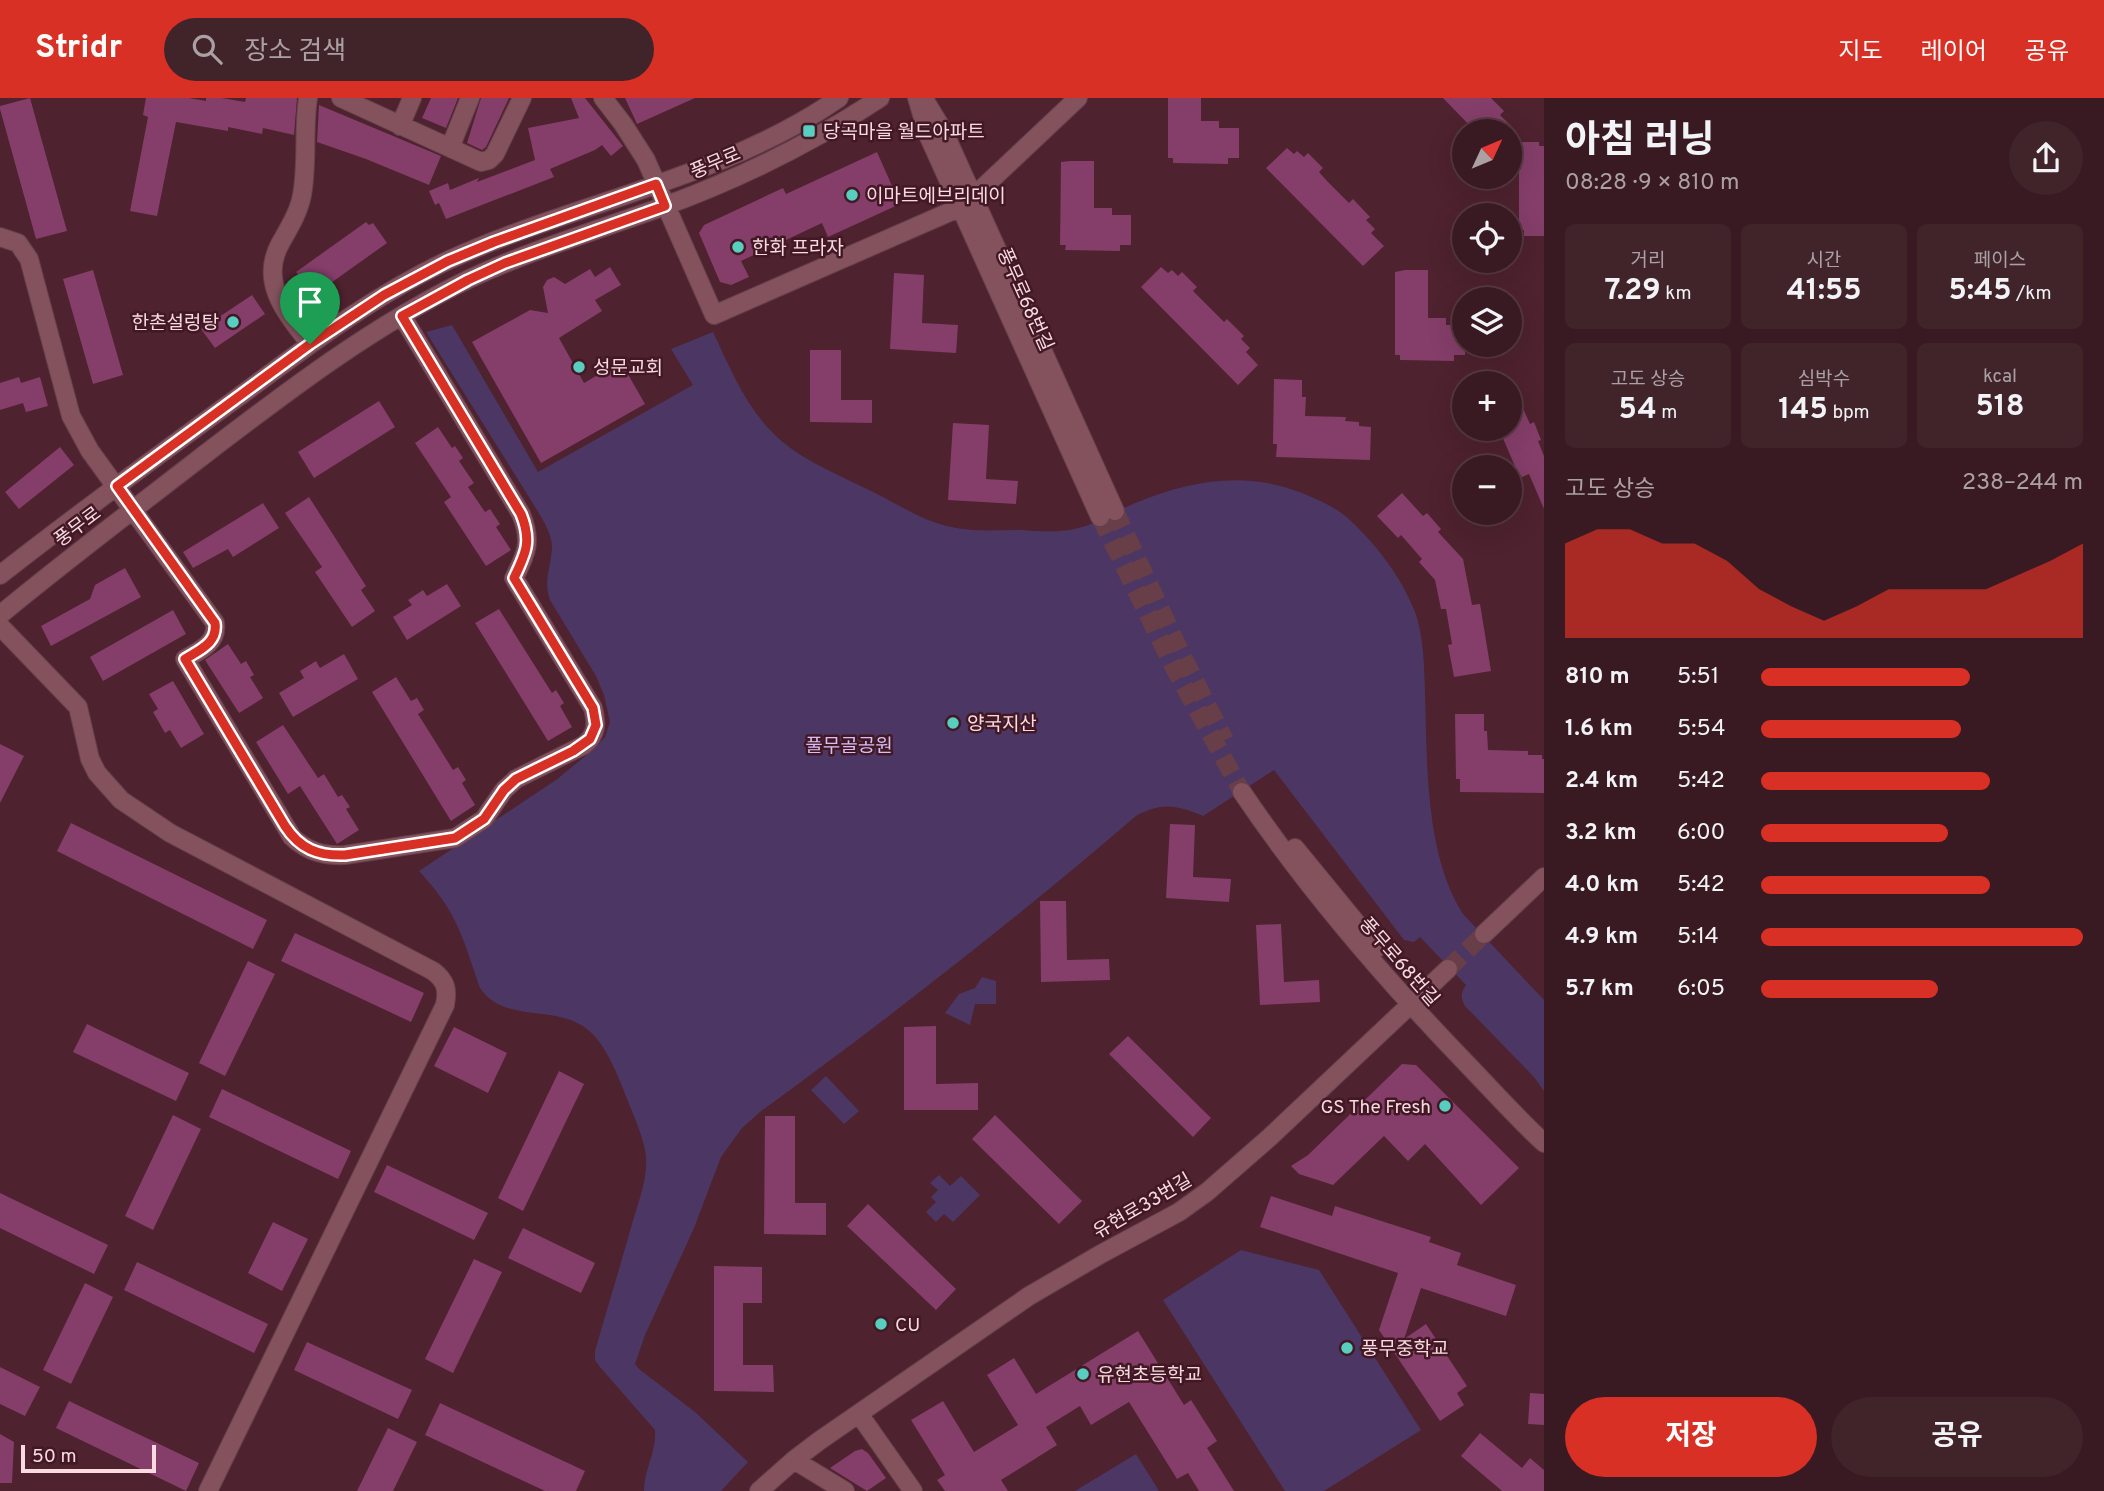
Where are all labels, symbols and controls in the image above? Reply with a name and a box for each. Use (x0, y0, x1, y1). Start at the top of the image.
search box (164, 18, 654, 81)
text: Stridr (35, 28, 122, 70)
icon: search (188, 30, 226, 68)
text: 장소 검색 (244, 36, 346, 69)
text: 지도 (1838, 38, 1883, 68)
text: 레이어 (1921, 38, 1987, 68)
text: 공유 (2025, 38, 2069, 68)
text: 아침 러닝 (1565, 118, 1714, 167)
north arrow (1452, 119, 1522, 189)
map controls (1452, 119, 1522, 525)
place label: 당곡마을 월드아파트 (823, 121, 985, 145)
button: share (2009, 121, 2083, 195)
marker: 당곡마을 월드아파트 (801, 123, 817, 139)
street label: 풍무로 (687, 143, 745, 185)
text: 08:28 · 9 × 810 m (1565, 169, 1740, 198)
place label: 이마트에브리데이 (866, 185, 1006, 209)
marker: 이마트에브리데이 (844, 187, 860, 203)
button: locate (1452, 203, 1522, 273)
place label: 한화 프라자 (752, 237, 844, 261)
marker: 한화 프라자 (730, 239, 746, 255)
street label: 풍무로68번길 (991, 245, 1058, 355)
text: 거리 (1631, 249, 1665, 273)
text: 시간 (1807, 249, 1841, 273)
text: 페이스 (1974, 249, 2026, 273)
pin (280, 272, 340, 344)
text: 7.29 (1604, 273, 1661, 310)
text: 41:55 (1786, 273, 1862, 310)
text: 5:45 (1948, 273, 2012, 310)
text: km (1661, 282, 1692, 306)
text: /km (2012, 282, 2052, 306)
icon: arrive (291, 283, 329, 321)
button: layers (1452, 287, 1522, 357)
place label: 한촌설렁탕 (132, 312, 220, 336)
marker: 한촌설렁탕 (225, 314, 241, 330)
place label: 성문교회 (593, 357, 663, 381)
marker: 성문교회 (571, 359, 587, 375)
text: kcal (1983, 365, 2017, 389)
text: 고도 상승 (1611, 368, 1685, 392)
text: 심박수 (1798, 368, 1850, 392)
button: + (1452, 371, 1522, 441)
text: 518 (1975, 389, 2025, 426)
text: 54 (1619, 392, 1657, 429)
text: 145 (1778, 392, 1828, 429)
text: m (1657, 401, 1677, 425)
text: bpm (1828, 401, 1870, 425)
button: − (1452, 455, 1522, 525)
text: 238–244 m (1962, 469, 2083, 498)
text: 고도 상승 (1565, 476, 1655, 505)
street label: 풍무로 (50, 502, 106, 553)
text: 810 m (1565, 663, 1630, 692)
text: 5:51 (1677, 663, 1719, 692)
place label: 양국지산 (967, 713, 1037, 737)
marker: 양국지산 (945, 715, 961, 731)
text: 1.6 km (1565, 715, 1633, 744)
text: 5:54 (1677, 715, 1725, 744)
park label: 풀무골공원 (805, 735, 893, 759)
text: 2.4 km (1565, 767, 1638, 796)
text: 5:42 (1677, 767, 1725, 796)
text: 3.2 km (1565, 819, 1637, 848)
text: 6:00 (1677, 819, 1725, 848)
text: 4.0 km (1565, 871, 1639, 900)
text: 5:42 (1677, 871, 1725, 900)
street label: 풍무로68번길 (1353, 913, 1444, 1012)
text: 4.9 km (1565, 923, 1638, 952)
text: 5:14 (1677, 923, 1719, 952)
text: 5.7 km (1565, 975, 1634, 1004)
text: 6:05 (1677, 975, 1725, 1004)
place label: GS The Fresh (1320, 1096, 1431, 1120)
marker: GS The Fresh (1437, 1098, 1453, 1114)
street label: 유현로33번길 (1089, 1169, 1197, 1245)
place label: CU (895, 1314, 920, 1338)
marker: CU (873, 1316, 889, 1332)
place label: 풍무중학교 (1361, 1338, 1448, 1362)
marker: 풍무중학교 (1339, 1340, 1355, 1356)
place label: 유현초등학교 (1097, 1364, 1202, 1388)
marker: 유현초등학교 (1075, 1366, 1091, 1382)
button: 저장 (1565, 1397, 1817, 1477)
button: 공유 (1831, 1397, 2083, 1477)
scale bar (21, 1442, 156, 1474)
text: 50 m (32, 1445, 77, 1469)

